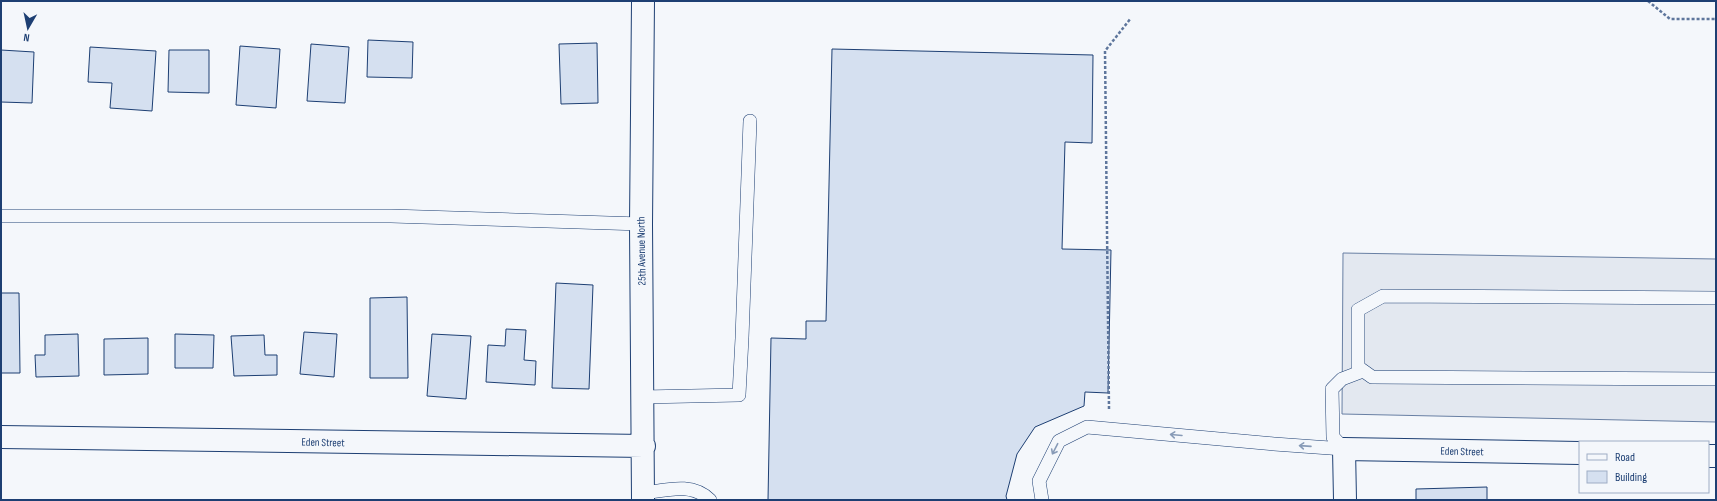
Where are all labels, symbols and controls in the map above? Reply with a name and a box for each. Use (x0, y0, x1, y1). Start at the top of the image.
north arrow (8, 8, 48, 48)
text: N (22, 30, 30, 44)
street label: 25th Avenue North (634, 216, 649, 286)
one-way arrow (1170, 431, 1183, 439)
street label: Eden Street (301, 436, 345, 449)
legend (1579, 441, 1709, 493)
one-way arrow (1051, 443, 1058, 455)
one-way arrow (1299, 443, 1312, 450)
street label: Eden Street (1440, 445, 1484, 458)
text: Road (1615, 450, 1635, 465)
text: Building (1615, 470, 1647, 485)

